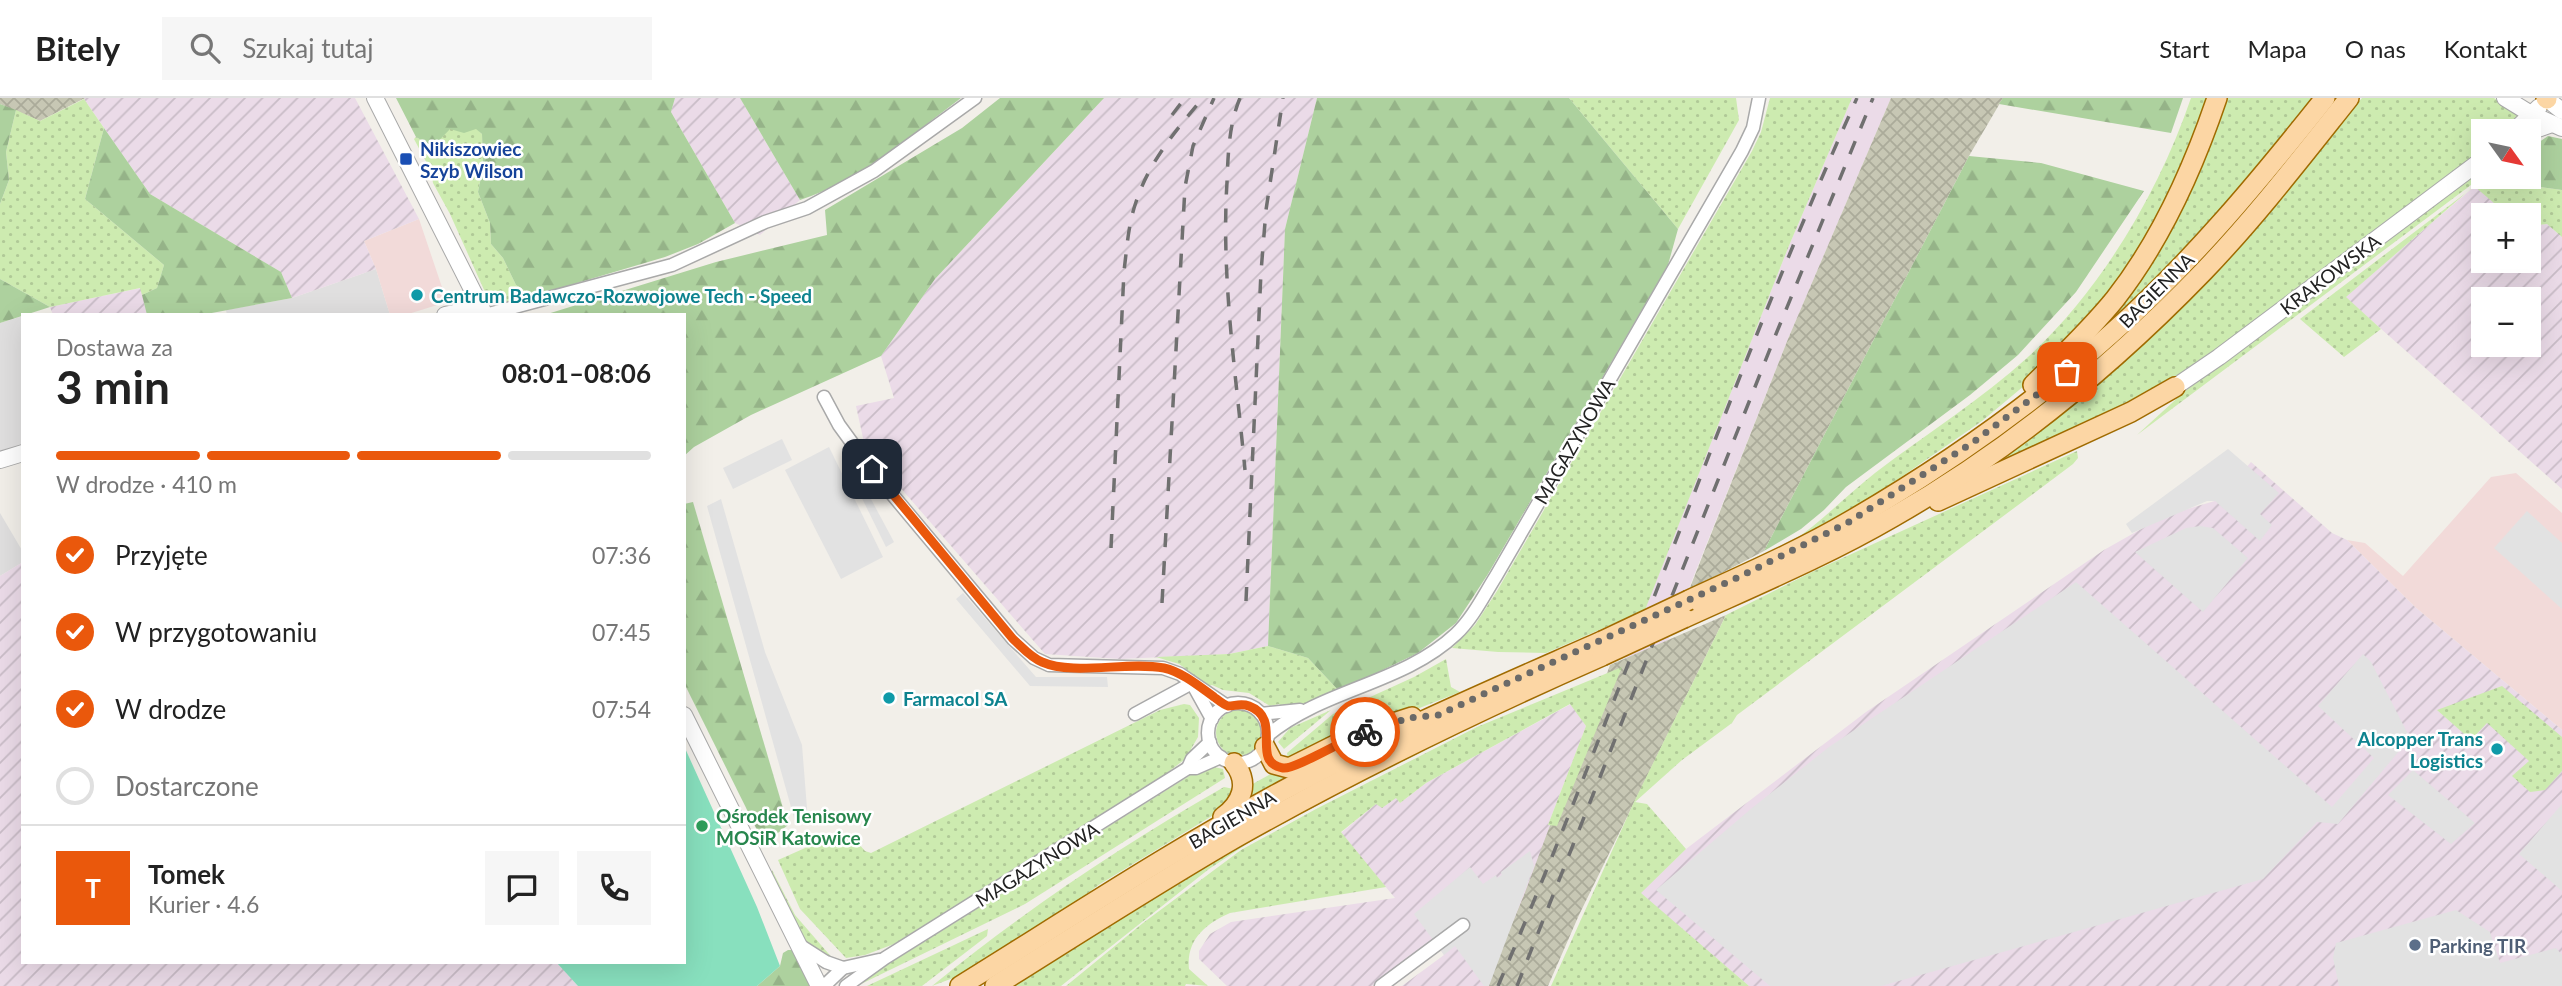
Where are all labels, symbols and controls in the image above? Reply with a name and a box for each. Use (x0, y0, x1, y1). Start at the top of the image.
search box (162, 17, 652, 80)
text: Bitely (35, 28, 120, 68)
icon: search (186, 29, 224, 67)
text: Szukaj tutaj (242, 32, 373, 64)
text: Start (2159, 34, 2210, 63)
text: Mapa (2248, 34, 2307, 63)
text: O nas (2345, 34, 2406, 63)
text: Kontakt (2444, 34, 2527, 63)
north arrow (2471, 119, 2541, 189)
map controls (2471, 119, 2541, 357)
place label: Nikiszowiec Szyb Wilson (420, 137, 524, 182)
marker: Nikiszowiec Szyb Wilson (398, 151, 414, 167)
button: + (2471, 203, 2541, 273)
street label: KRAKOWSKA (2275, 229, 2385, 319)
street label: BAGIENNA (2114, 248, 2198, 332)
place label: Centrum Badawczo-Rozwojowe Tech - Speed (431, 284, 812, 307)
marker: Centrum Badawczo-Rozwojowe Tech - Speed (409, 287, 425, 303)
button: − (2471, 287, 2541, 357)
text: Dostawa za (56, 333, 173, 361)
pin (2037, 342, 2097, 402)
icon: bag (2048, 353, 2086, 391)
text: 08:01–08:06 (502, 357, 651, 389)
text: 3 min (56, 359, 170, 414)
street label: MAGAZYNOWA (1529, 374, 1619, 508)
pin (842, 439, 902, 499)
icon: home (853, 450, 891, 488)
text: W drodze · 410 m (56, 470, 237, 498)
icon: check (56, 536, 94, 574)
text: Przyjęte (115, 539, 208, 571)
text: 07:36 (592, 541, 651, 569)
icon: check (56, 613, 94, 651)
text: W przygotowaniu (115, 616, 317, 648)
text: 07:45 (592, 618, 651, 646)
place label: Farmacol SA (903, 687, 1008, 710)
icon: check (56, 690, 94, 728)
marker: Farmacol SA (881, 690, 897, 706)
text: W drodze (115, 693, 226, 725)
text: 07:54 (592, 695, 651, 723)
courier (1330, 697, 1400, 767)
icon: bike (1346, 713, 1384, 751)
place label: Alcopper Trans Logistics (2357, 727, 2483, 772)
marker: Alcopper Trans Logistics (2489, 741, 2505, 757)
text: Dostarczone (115, 770, 259, 802)
street label: BAGIENNA (1184, 785, 1280, 853)
place label: Ośrodek Tenisowy MOSiR Katowice (716, 804, 873, 849)
street label: MAGAZYNOWA (971, 817, 1103, 911)
marker: Ośrodek Tenisowy MOSiR Katowice (694, 818, 710, 834)
button: chat (485, 851, 559, 925)
button: phone (577, 851, 651, 925)
text: Tomek (148, 858, 225, 890)
text: T (85, 872, 101, 904)
text: Kurier · 4.6 (148, 890, 259, 918)
place label: Parking TIR (2429, 934, 2527, 957)
marker: Parking TIR (2407, 937, 2423, 953)

